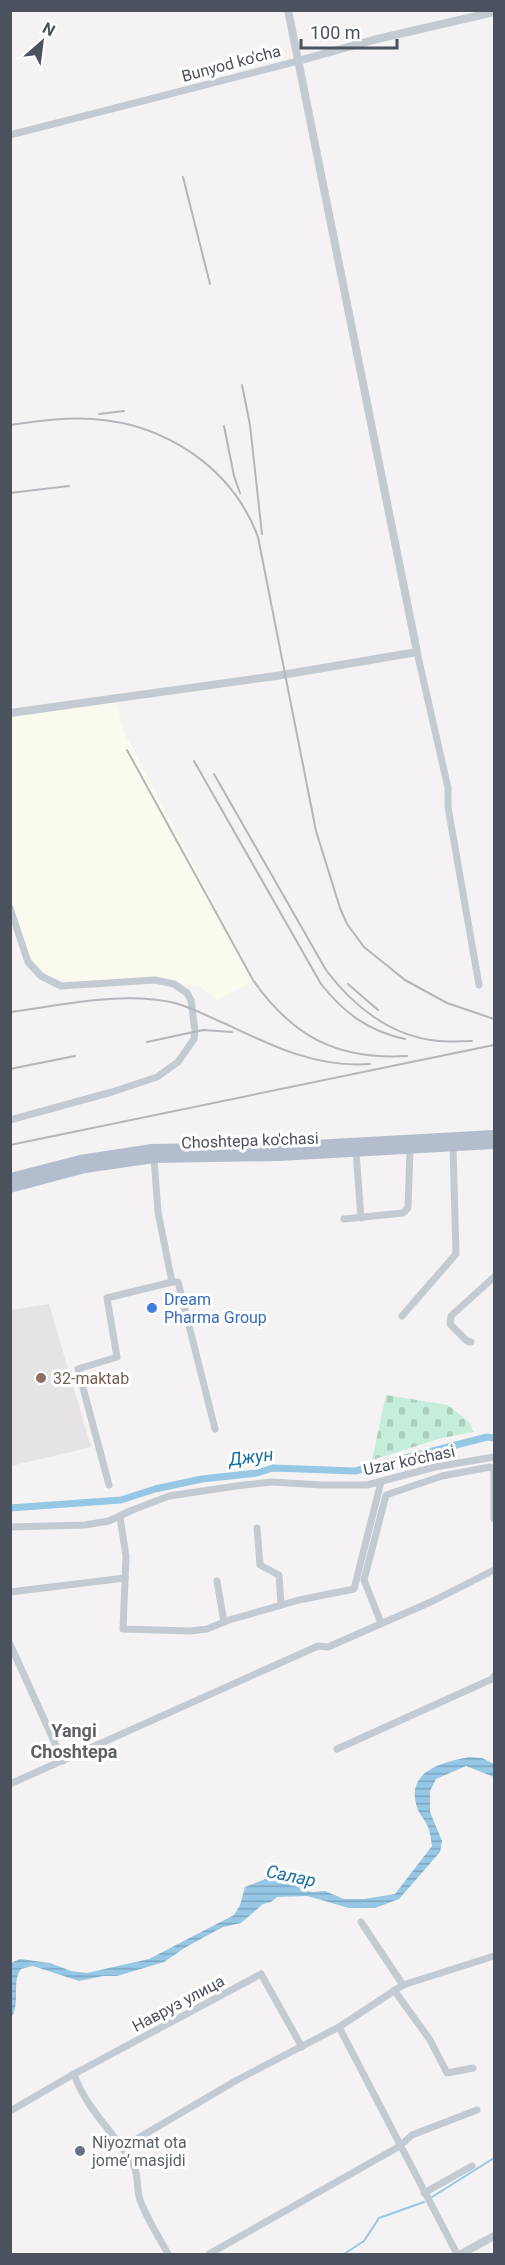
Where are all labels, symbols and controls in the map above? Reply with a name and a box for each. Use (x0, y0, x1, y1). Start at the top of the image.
north arrow (12, 12, 72, 72)
scale bar (301, 12, 397, 50)
text: N (39, 18, 58, 40)
text: 100 m (310, 22, 361, 43)
street label: Bunyod ko'cha (180, 41, 283, 86)
street label: Choshtepa ko'chasi (181, 1129, 319, 1152)
place label: Dream Pharma Group (164, 1290, 267, 1327)
marker: Dream Pharma Group (145, 1301, 159, 1315)
place label: 32-maktab (53, 1369, 129, 1388)
marker: 32-maktab (34, 1371, 48, 1385)
street label: Uzar ko'chasi (362, 1442, 457, 1479)
water label: Джун (225, 1443, 274, 1470)
district label: Yangi Choshtepa (31, 1720, 118, 1762)
water label: Салар (264, 1860, 318, 1891)
street label: Навруз улица (129, 1971, 228, 2036)
place label: Niyozmat ota jome’ masjidi (91, 2133, 187, 2170)
marker: Niyozmat ota jome’ masjidi (73, 2144, 87, 2158)

